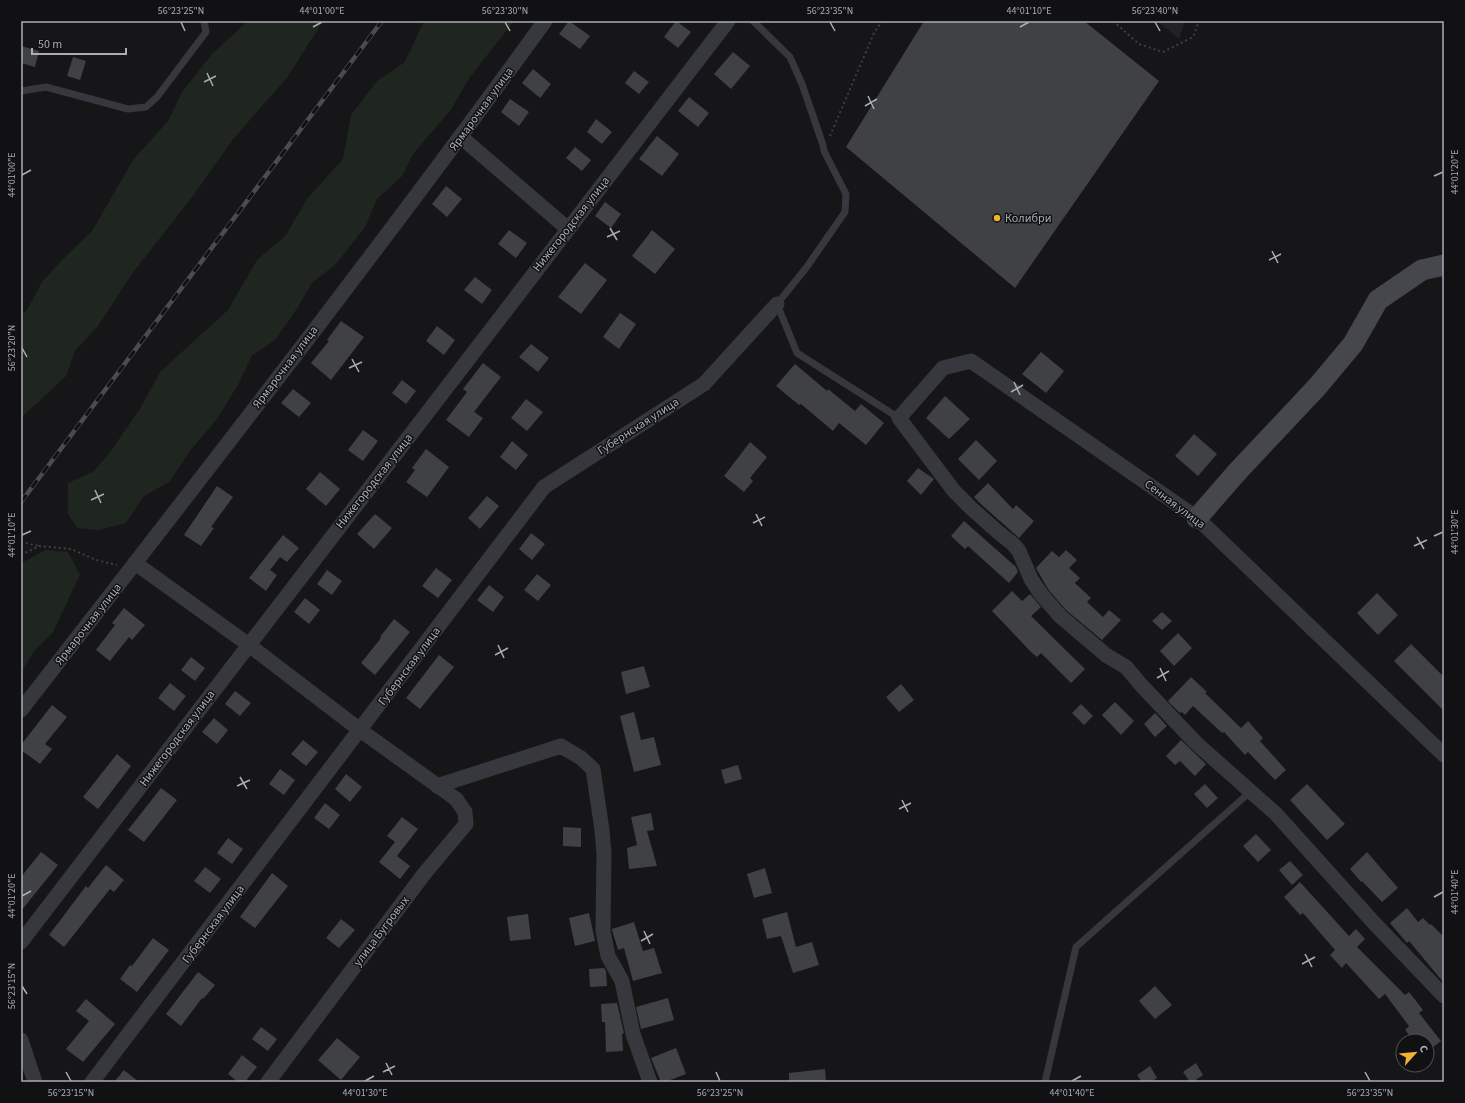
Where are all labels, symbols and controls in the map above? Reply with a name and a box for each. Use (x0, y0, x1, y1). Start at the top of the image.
text: 56°23'25"N (158, 4, 204, 18)
text: 44°01'00"E (299, 4, 345, 18)
text: 56°23'30"N (482, 4, 528, 18)
text: 56°23'35"N (807, 4, 853, 18)
text: 44°01'10"E (1006, 4, 1052, 18)
text: 56°23'40"N (1132, 4, 1178, 18)
scale bar (32, 30, 126, 56)
text: 50 m (38, 36, 62, 53)
street label: Ярмарочная улица (445, 64, 518, 155)
text: 44°01'20"E (1448, 149, 1462, 195)
text: 44°01'00"E (5, 152, 19, 198)
street label: Нижегородская улица (529, 173, 614, 275)
place label: Колибри (1005, 210, 1051, 227)
marker: Колибри (992, 213, 1002, 223)
street label: Ярмарочная улица (249, 322, 322, 412)
text: 56°23'20"N (5, 325, 19, 371)
street label: Губернская улица (594, 394, 682, 459)
street label: Нижегородская улица (332, 430, 417, 532)
street label: Сенная улица (1141, 476, 1209, 533)
text: 44°01'30"E (1448, 509, 1462, 555)
text: 44°01'10"E (5, 512, 19, 558)
street label: Ярмарочная улица (51, 580, 126, 669)
street label: Губернская улица (374, 624, 445, 709)
street label: Нижегородская улица (136, 687, 219, 790)
text: 44°01'40"E (1448, 869, 1462, 915)
text: 44°01'20"E (5, 873, 19, 919)
street label: Губернская улица (178, 882, 249, 967)
street label: улица Бугровых (349, 892, 414, 970)
text: 56°23'15"N (5, 963, 19, 1009)
north arrow (1395, 1033, 1435, 1073)
text: С (1415, 1042, 1432, 1055)
text: 56°23'15"N (48, 1086, 94, 1100)
text: 44°01'30"E (342, 1086, 388, 1100)
text: 56°23'25"N (697, 1086, 743, 1100)
text: 44°01'40"E (1049, 1086, 1095, 1100)
text: 56°23'35"N (1347, 1086, 1393, 1100)

